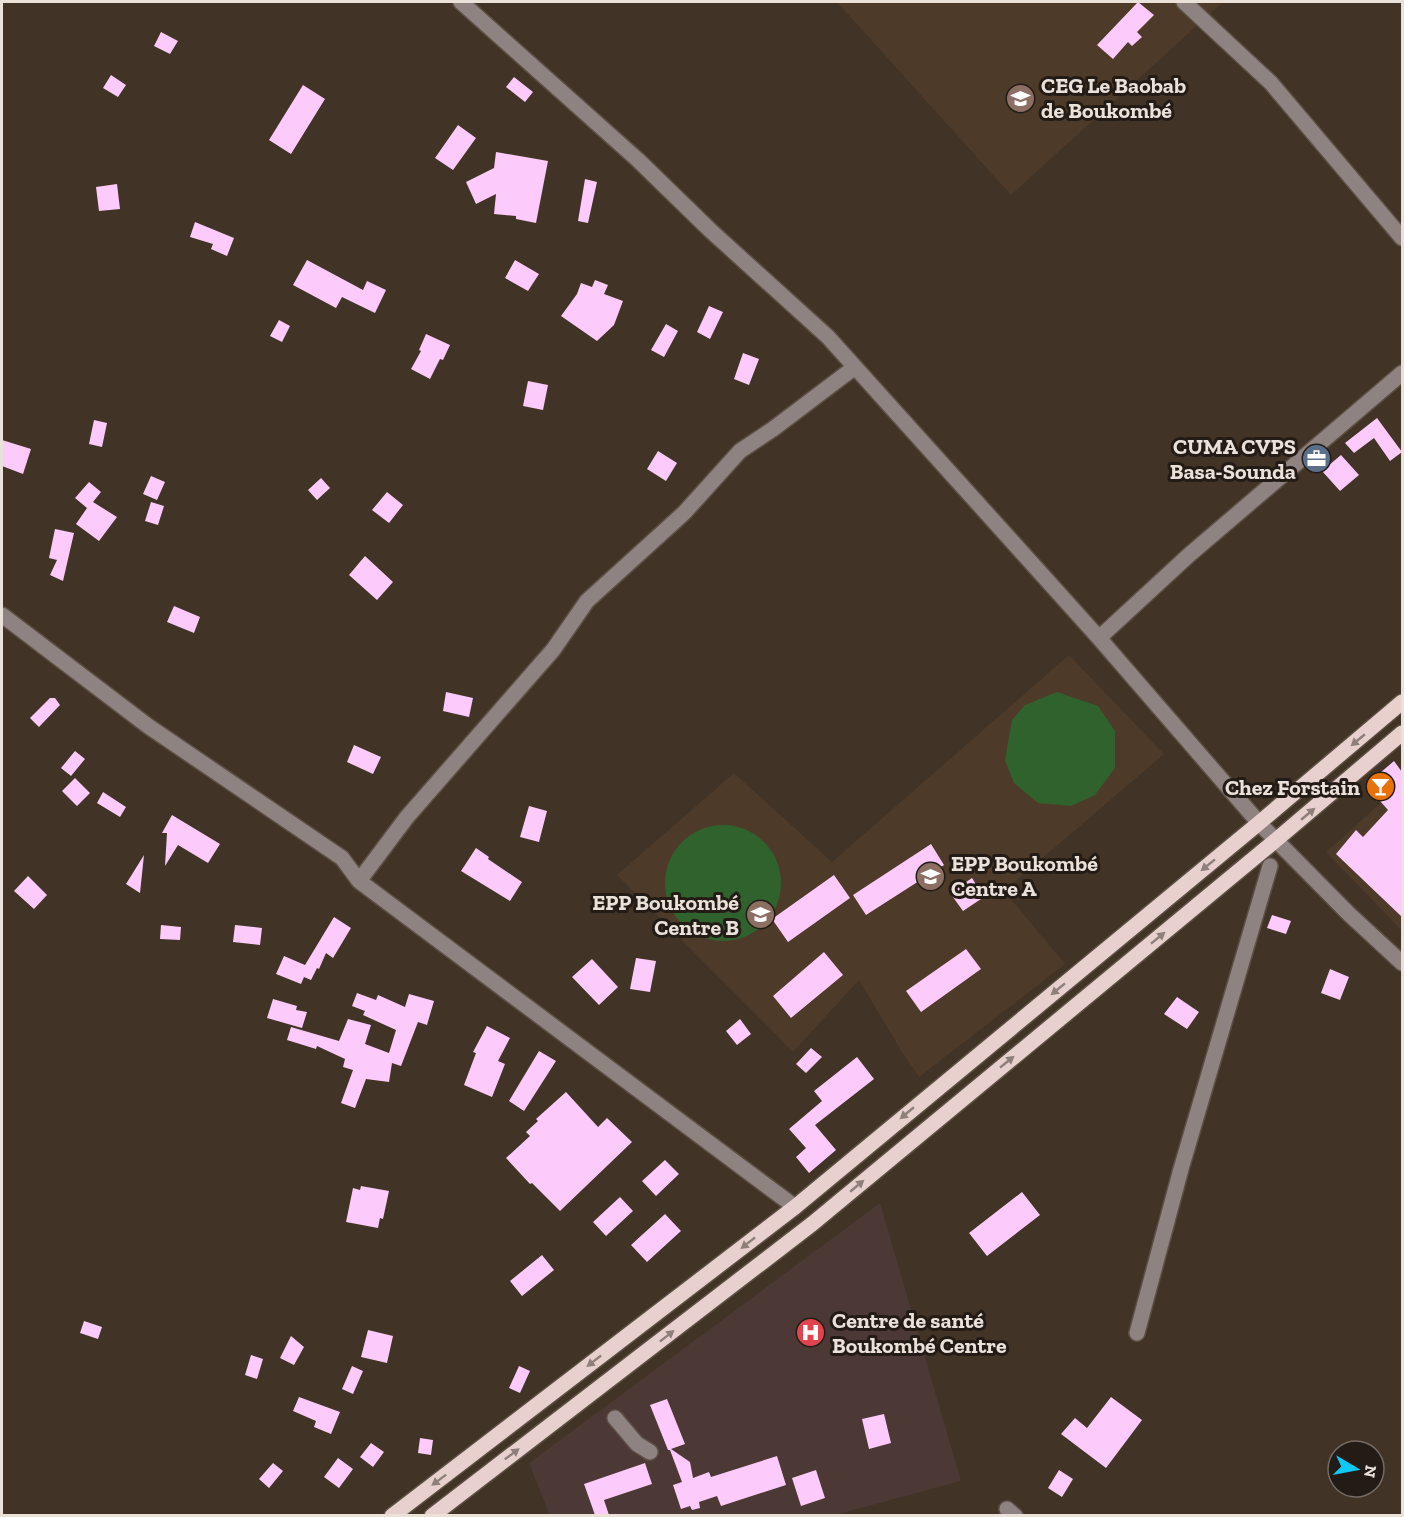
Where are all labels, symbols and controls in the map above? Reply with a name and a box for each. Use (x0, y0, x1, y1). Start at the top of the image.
place label: CEG Le Baobab de Boukombé (1041, 72, 1186, 124)
school or university icon: CEG Le Baobab de Boukombé (1004, 82, 1036, 114)
place label: CUMA CVPS Basa-Sounda (1170, 433, 1296, 485)
office icon: CUMA CVPS Basa-Sounda (1301, 443, 1333, 475)
one-way arrow (1350, 733, 1366, 746)
bar icon: Chez Forstain (1365, 771, 1397, 803)
place label: Chez Forstain (1225, 774, 1360, 801)
one-way arrow (1300, 807, 1316, 820)
place label: EPP Boukombé Centre A (951, 850, 1098, 902)
one-way arrow (1201, 858, 1216, 871)
school or university icon: EPP Boukombé Centre A (914, 860, 946, 892)
place label: EPP Boukombé Centre B (592, 889, 739, 941)
school or university icon: EPP Boukombé Centre B (744, 899, 776, 931)
one-way arrow (1150, 932, 1165, 945)
one-way arrow (1050, 982, 1066, 995)
one-way arrow (999, 1055, 1015, 1068)
one-way arrow (899, 1106, 915, 1119)
one-way arrow (849, 1180, 864, 1193)
one-way arrow (741, 1236, 756, 1248)
place label: Centre de santé Boukombé Centre (832, 1307, 1007, 1359)
hospital icon: Centre de santé Boukombé Centre (795, 1317, 827, 1349)
one-way arrow (659, 1330, 674, 1342)
one-way arrow (586, 1355, 601, 1367)
north arrow (1326, 1439, 1386, 1499)
one-way arrow (504, 1448, 520, 1461)
text: N (1360, 1464, 1381, 1479)
one-way arrow (431, 1474, 447, 1486)

